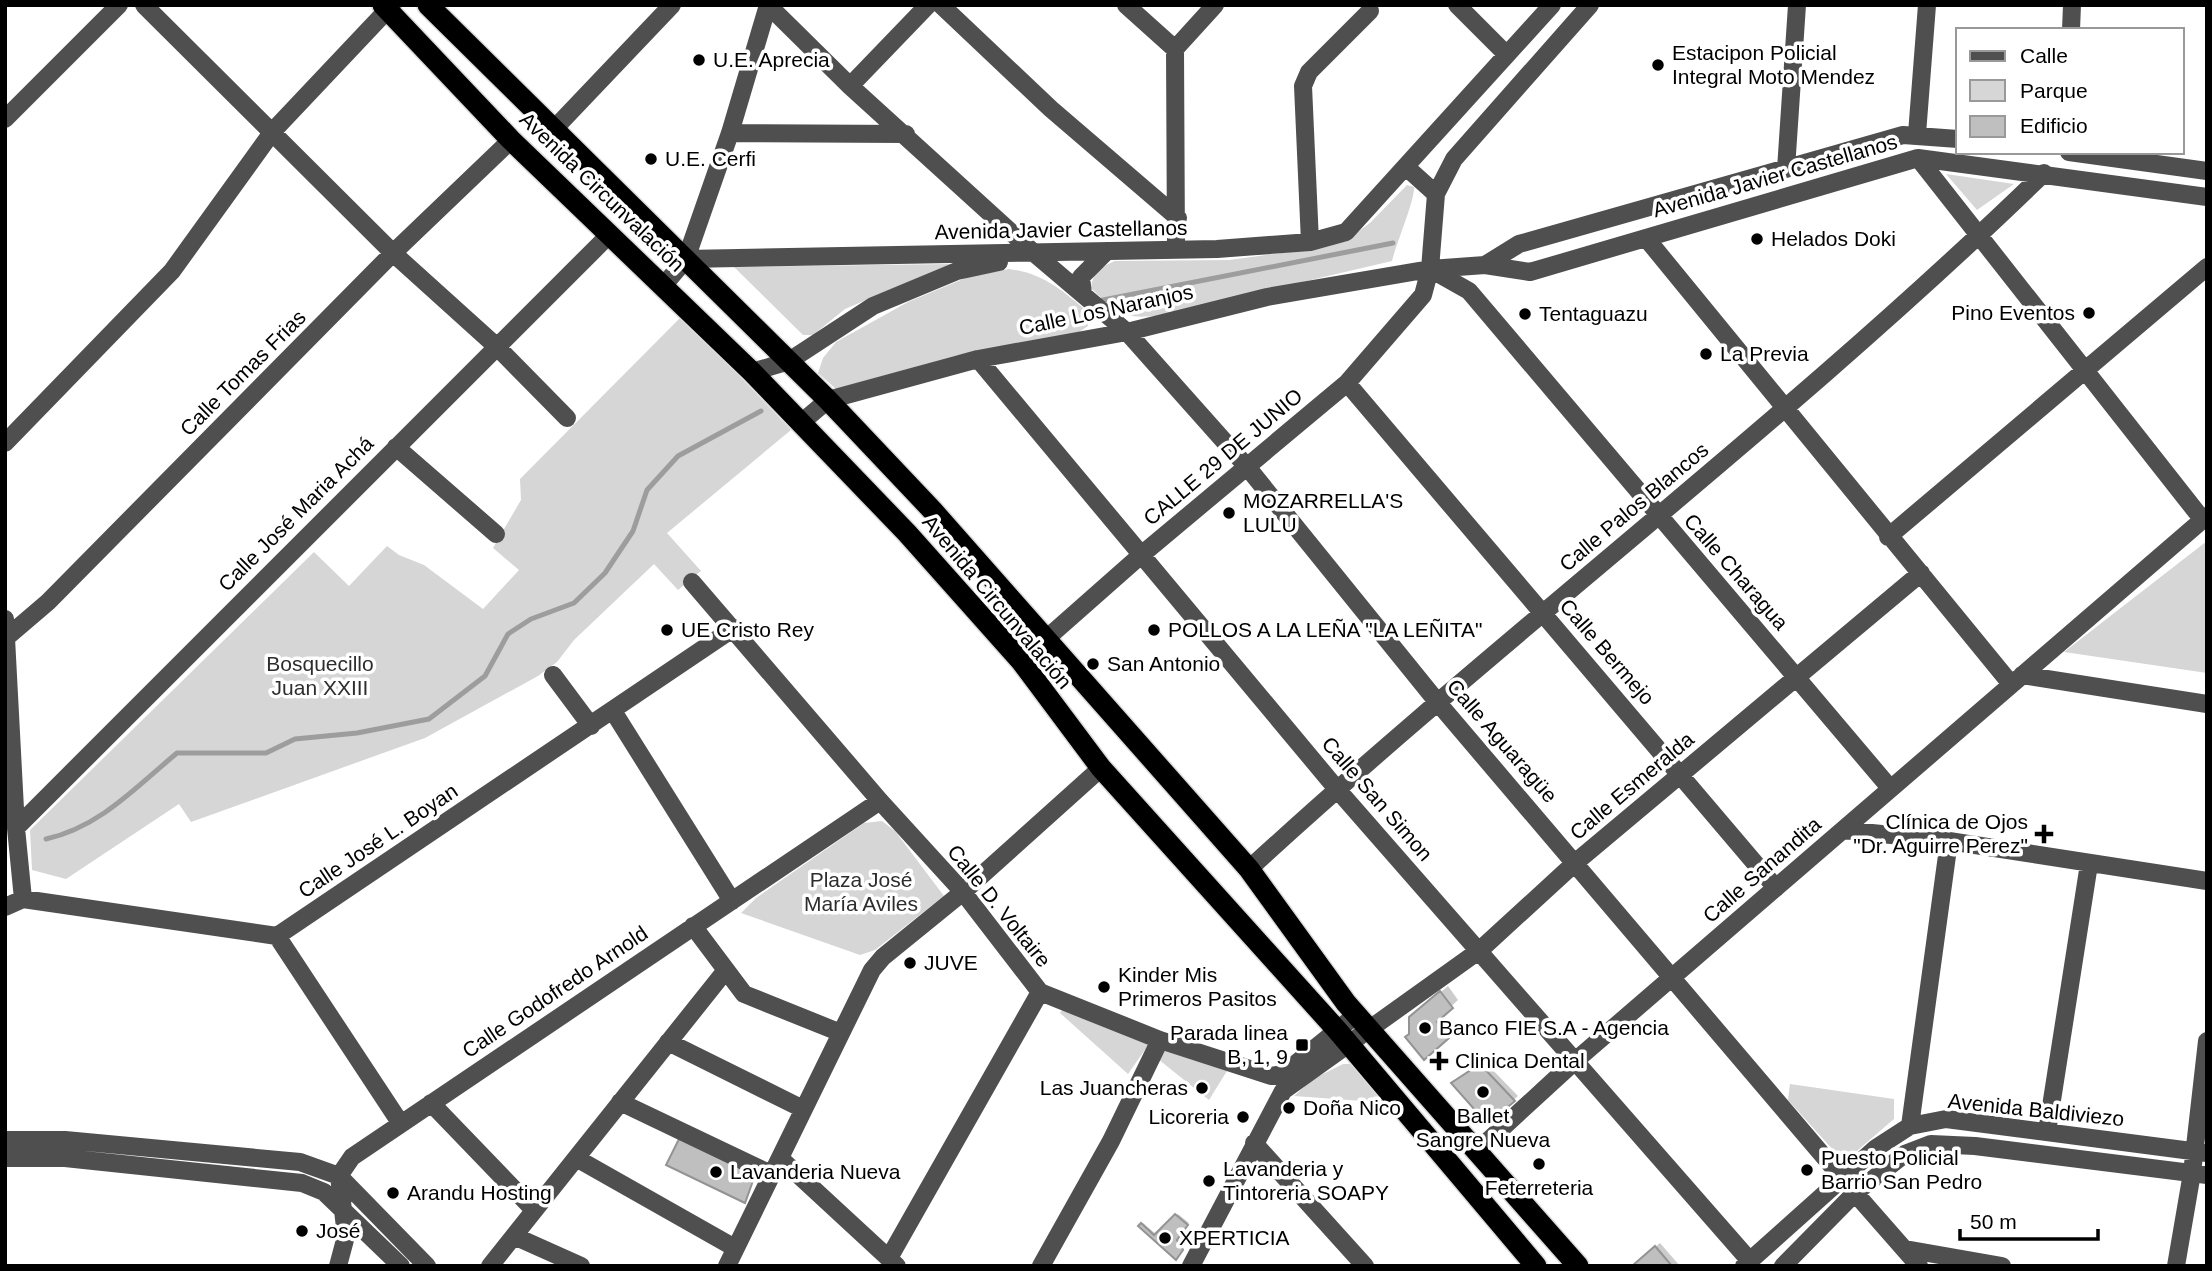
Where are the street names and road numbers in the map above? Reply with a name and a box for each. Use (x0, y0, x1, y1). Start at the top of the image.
street label: Avenida Circunvalación (516, 107, 689, 276)
street label: Avenida Javier Castellanos (1650, 130, 1900, 221)
street label: Avenida Javier Castellanos (934, 216, 1188, 243)
street label: Calle Los Naranjos (1017, 280, 1195, 339)
street label: Calle Tomas Frias (175, 305, 310, 440)
street label: CALLE 29 DE JUNIO (1139, 384, 1307, 530)
street label: Calle José Maria Achá (214, 431, 378, 596)
street label: Calle Palos Blancos (1555, 438, 1713, 575)
street label: Calle Charagua (1680, 509, 1793, 635)
street label: Avenida Circunvalación (918, 510, 1077, 693)
street label: Calle Bermejo (1555, 594, 1659, 709)
street label: Calle Aguaragüe (1443, 675, 1562, 807)
street label: Calle Esmeralda (1565, 727, 1698, 844)
street label: Calle San Simon (1317, 732, 1437, 865)
street label: Calle José L. Boyan (294, 779, 462, 902)
street label: Calle Sanandita (1698, 812, 1825, 927)
street label: Calle D. Voltaire (943, 840, 1056, 971)
street label: Calle Godofredo Arnold (458, 921, 652, 1062)
street label: Avenida Baldiviezo (1947, 1089, 2125, 1130)

